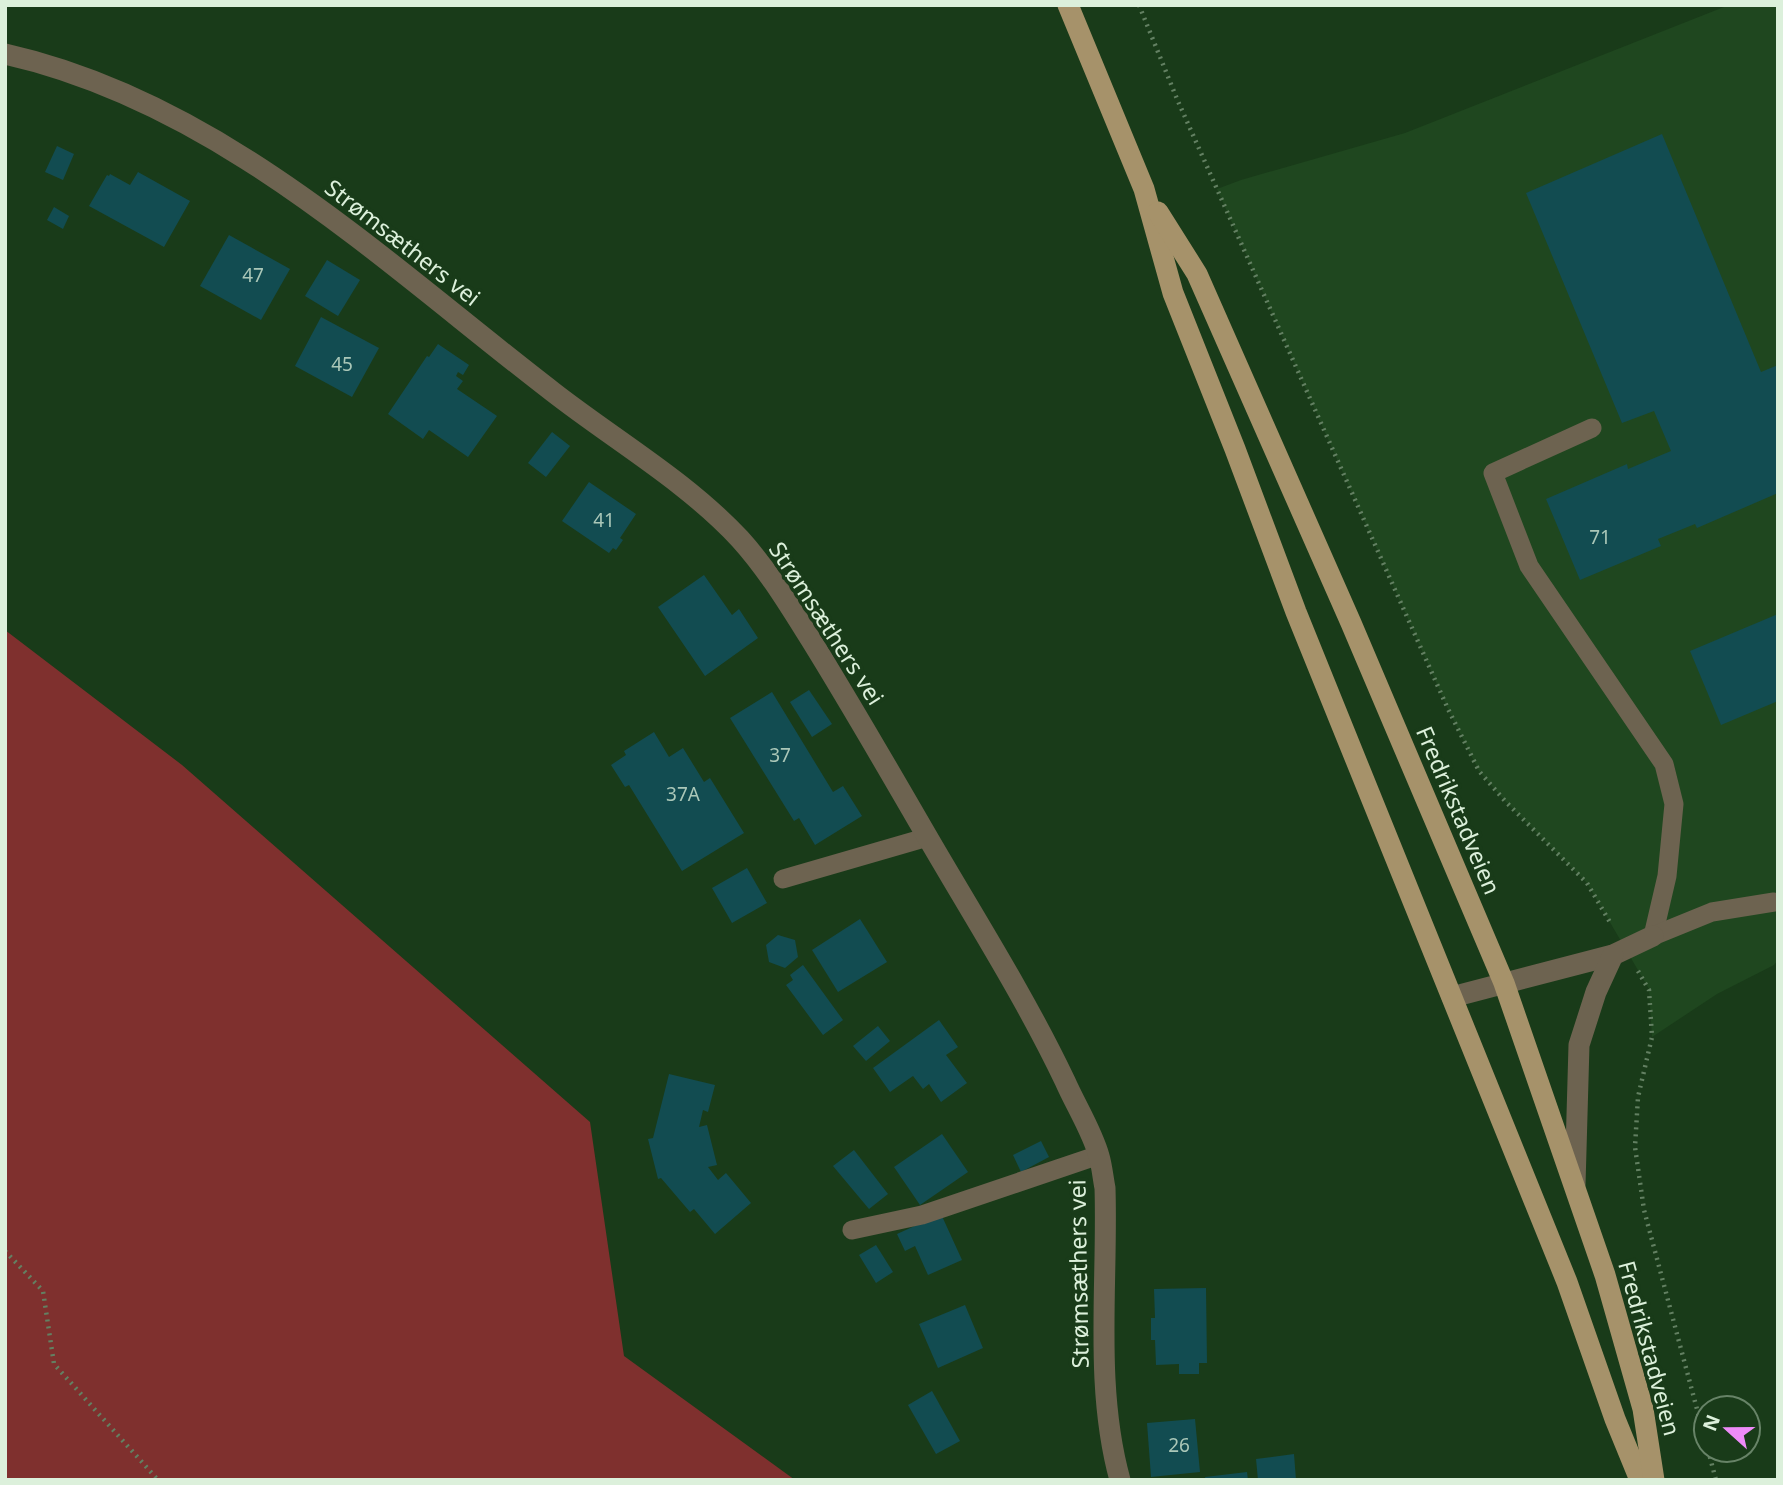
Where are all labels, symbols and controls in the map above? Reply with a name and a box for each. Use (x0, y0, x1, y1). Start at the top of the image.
street label: Strømsæthers vei (319, 171, 487, 313)
house number: 47 (242, 262, 264, 288)
house number: 45 (331, 351, 353, 377)
house number: 41 (593, 507, 615, 533)
house number: 71 (1589, 524, 1611, 550)
street label: Strømsæthers vei (762, 535, 892, 711)
street label: Fredrikstadveien (1409, 721, 1509, 899)
house number: 37 (769, 742, 791, 768)
house number: 37A (666, 781, 701, 807)
street label: Strømsæthers vei (1060, 1179, 1096, 1369)
street label: Fredrikstadveien (1611, 1257, 1689, 1439)
north arrow (1692, 1394, 1762, 1464)
text: N (1696, 1411, 1726, 1435)
house number: 26 (1168, 1432, 1190, 1458)

